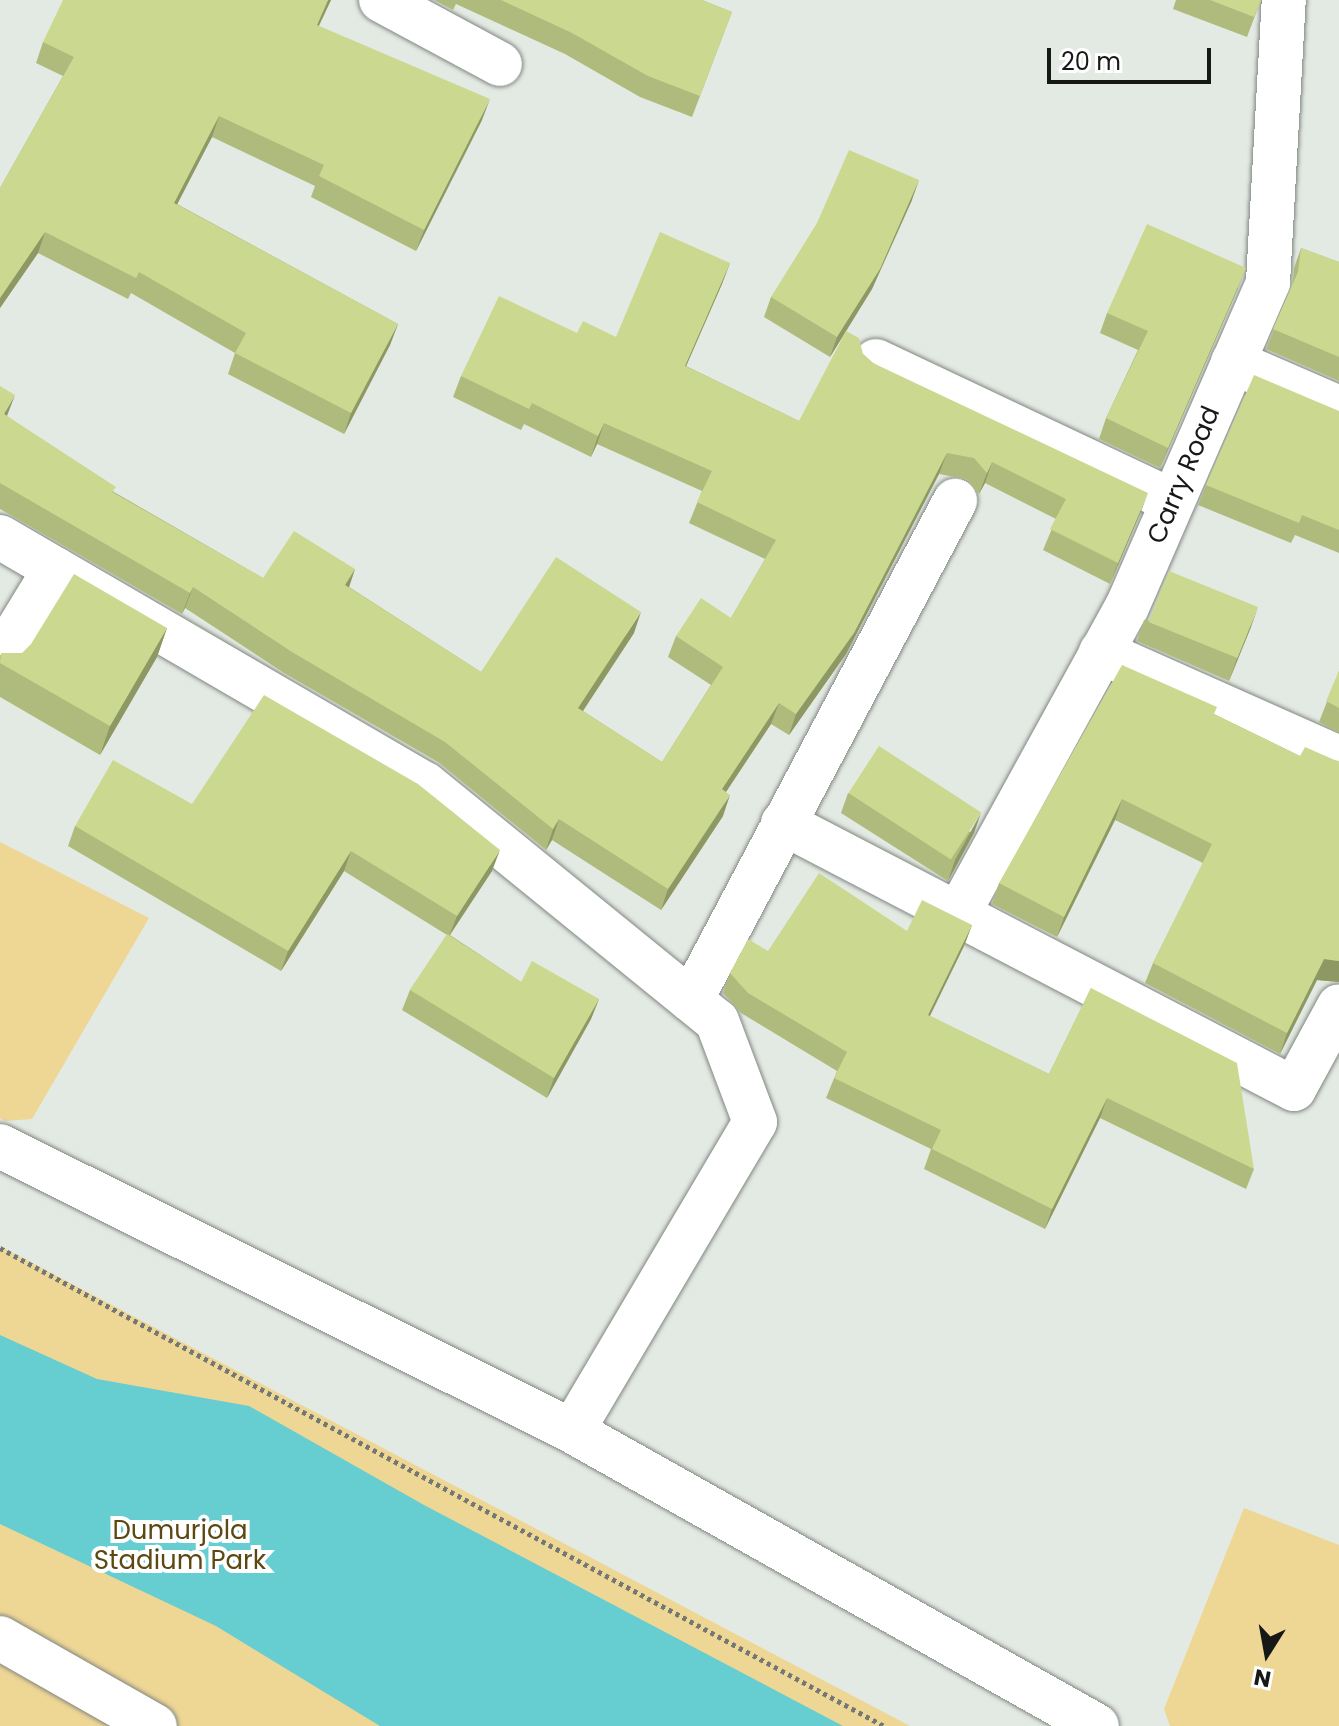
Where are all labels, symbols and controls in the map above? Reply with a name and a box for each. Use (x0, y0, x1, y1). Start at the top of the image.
scale bar (1051, 32, 1215, 82)
text: 20 m (1061, 45, 1121, 78)
street label: Carry Road (1141, 402, 1227, 548)
park label: Dumurjola Stadium Park (94, 1515, 266, 1576)
north arrow (1227, 1614, 1307, 1694)
text: N (1251, 1661, 1273, 1695)

